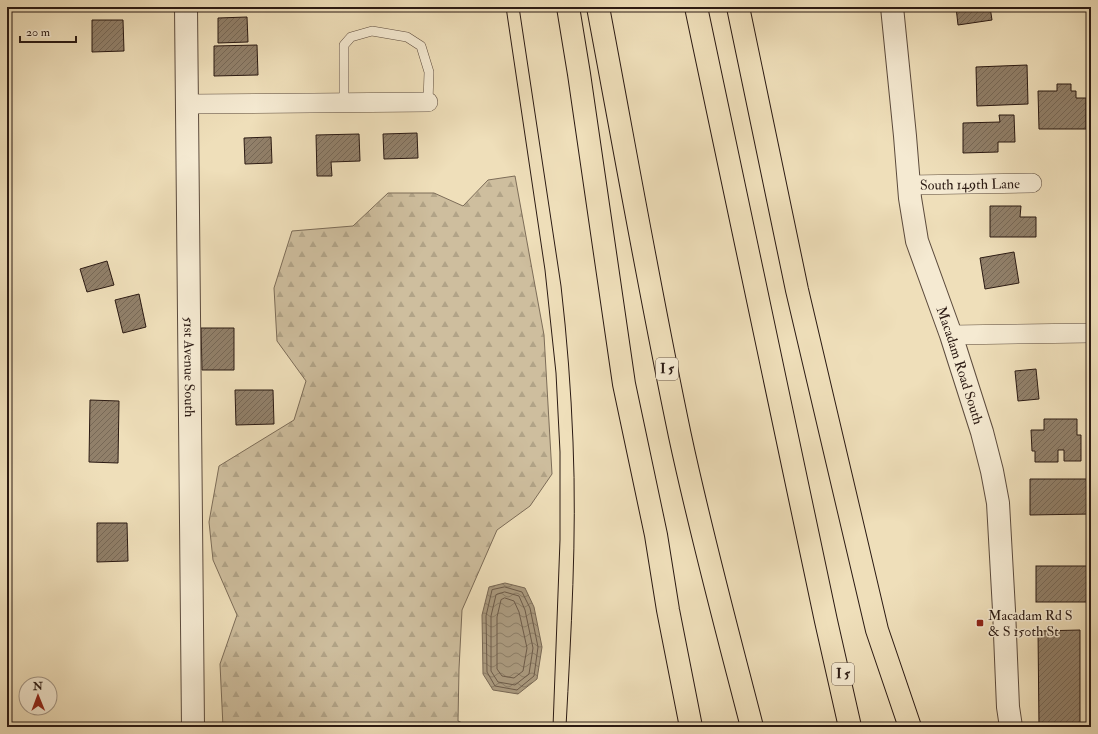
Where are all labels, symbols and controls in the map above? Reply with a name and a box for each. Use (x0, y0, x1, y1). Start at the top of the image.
scale bar (20, 18, 76, 44)
text: 20 m (26, 25, 51, 40)
street label: South 149th Lane (920, 175, 1020, 193)
street label: Macadam Road South (933, 304, 988, 427)
street label: 51st Avenue South (181, 317, 198, 418)
road number: I 5 (656, 358, 678, 380)
place label: Macadam Rd S & S 150th St (988, 607, 1073, 640)
marker: Macadam Rd S & S 150th St (975, 618, 985, 628)
road number: I 5 (832, 663, 854, 685)
north arrow (18, 676, 58, 716)
text: N (32, 680, 44, 693)

